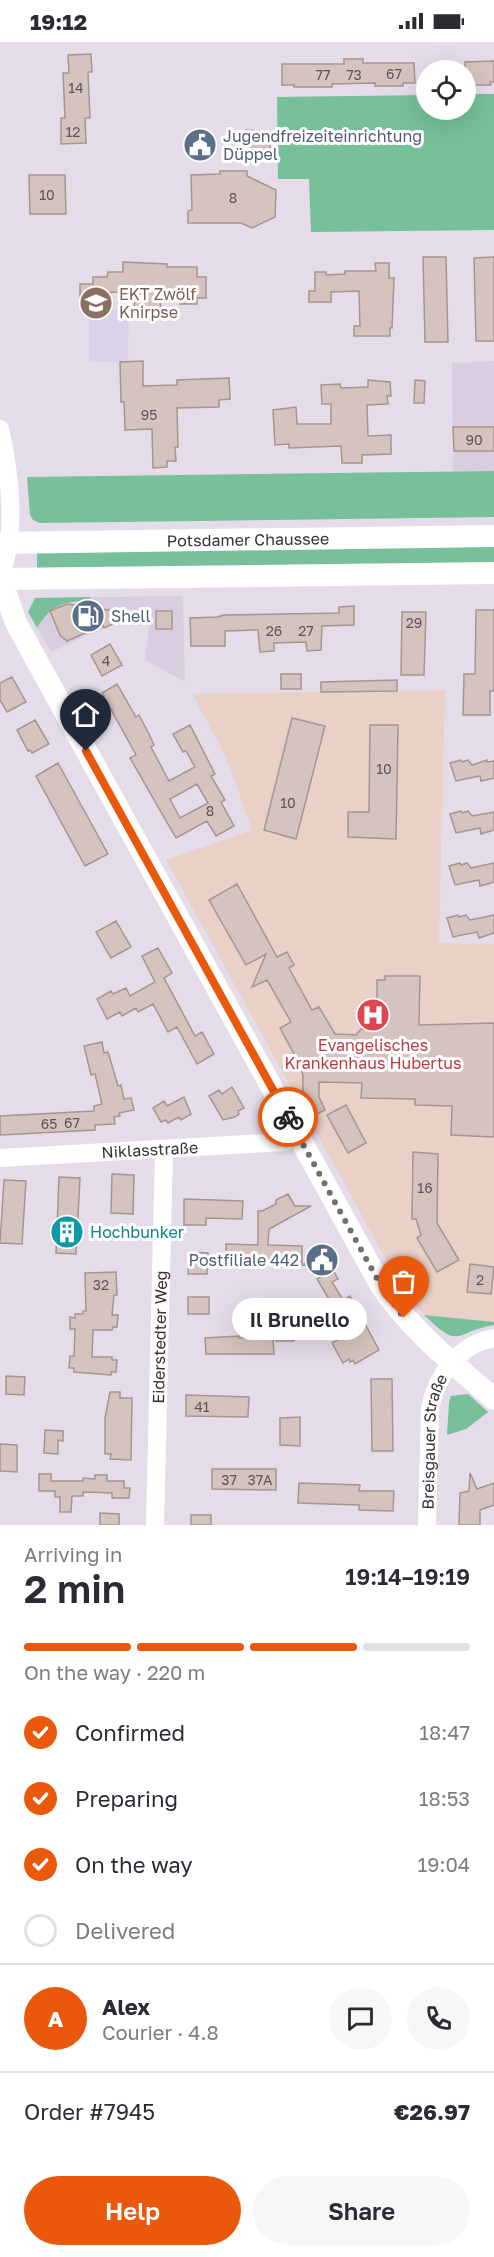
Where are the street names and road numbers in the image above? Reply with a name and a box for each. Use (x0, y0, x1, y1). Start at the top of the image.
street label: Potsdamer Chaussee (167, 528, 329, 551)
street label: Niklasstraße (101, 1137, 199, 1162)
street label: Eiderstedter Weg (148, 1270, 171, 1404)
street label: Breisgauer Straße (417, 1370, 452, 1510)

